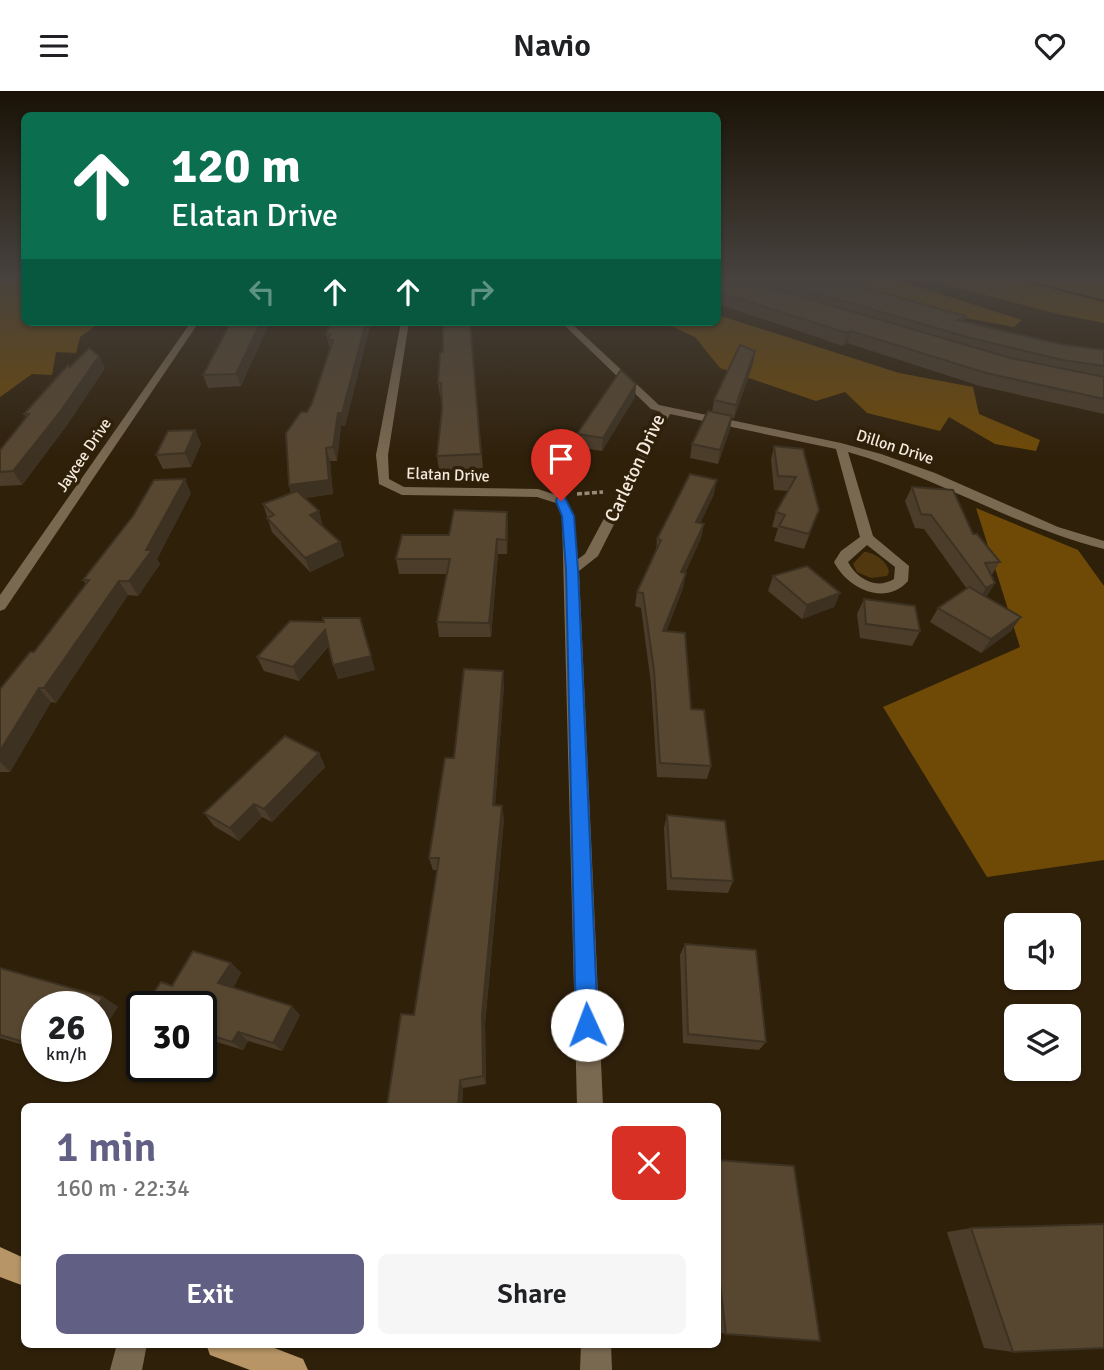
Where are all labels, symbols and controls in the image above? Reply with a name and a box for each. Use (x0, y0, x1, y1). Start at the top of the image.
text: Navio (513, 26, 591, 65)
icon: menu (35, 27, 73, 65)
icon: heart (1031, 27, 1069, 65)
text: 120 m (171, 136, 301, 196)
icon: ahead (56, 140, 147, 231)
text: Elatan Drive (171, 196, 338, 235)
icon: left (243, 273, 281, 311)
icon: ahead (316, 273, 354, 311)
icon: ahead (389, 273, 427, 311)
icon: right (462, 273, 500, 311)
street label: Carleton Drive (600, 410, 670, 526)
street label: Jaycee Drive (52, 414, 116, 496)
street label: Dillon Drive (854, 425, 936, 469)
pin (531, 429, 591, 501)
icon: arrive (542, 440, 580, 478)
street label: Elatan Drive (406, 464, 490, 486)
map controls (1004, 913, 1081, 1081)
button: sound (1004, 913, 1081, 990)
position arrow (550, 988, 624, 1062)
speed limit sign: 30 (126, 991, 217, 1082)
button: layers (1004, 1004, 1081, 1081)
text: 26 (48, 1006, 85, 1049)
text: km/h (46, 1043, 87, 1065)
text: 1 min (56, 1122, 157, 1173)
button: close (612, 1126, 686, 1200)
text: 160 m · 22:34 (56, 1174, 190, 1203)
button: Exit (56, 1254, 364, 1334)
button: Share (378, 1254, 686, 1334)

